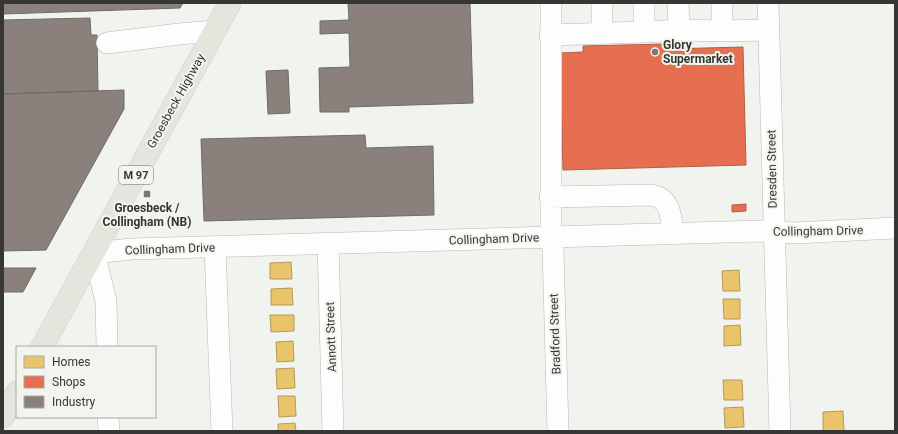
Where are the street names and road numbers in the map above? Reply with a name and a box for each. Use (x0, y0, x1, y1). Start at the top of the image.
street label: Groesbeck Highway (144, 51, 208, 151)
street label: Dresden Street (764, 129, 780, 209)
road number: M 97 (119, 166, 153, 184)
street label: Collingham Drive (773, 223, 863, 239)
street label: Collingham Drive (449, 230, 539, 248)
street label: Collingham Drive (125, 240, 215, 258)
street label: Bradford Street (547, 293, 563, 375)
street label: Annott Street (323, 302, 339, 372)

